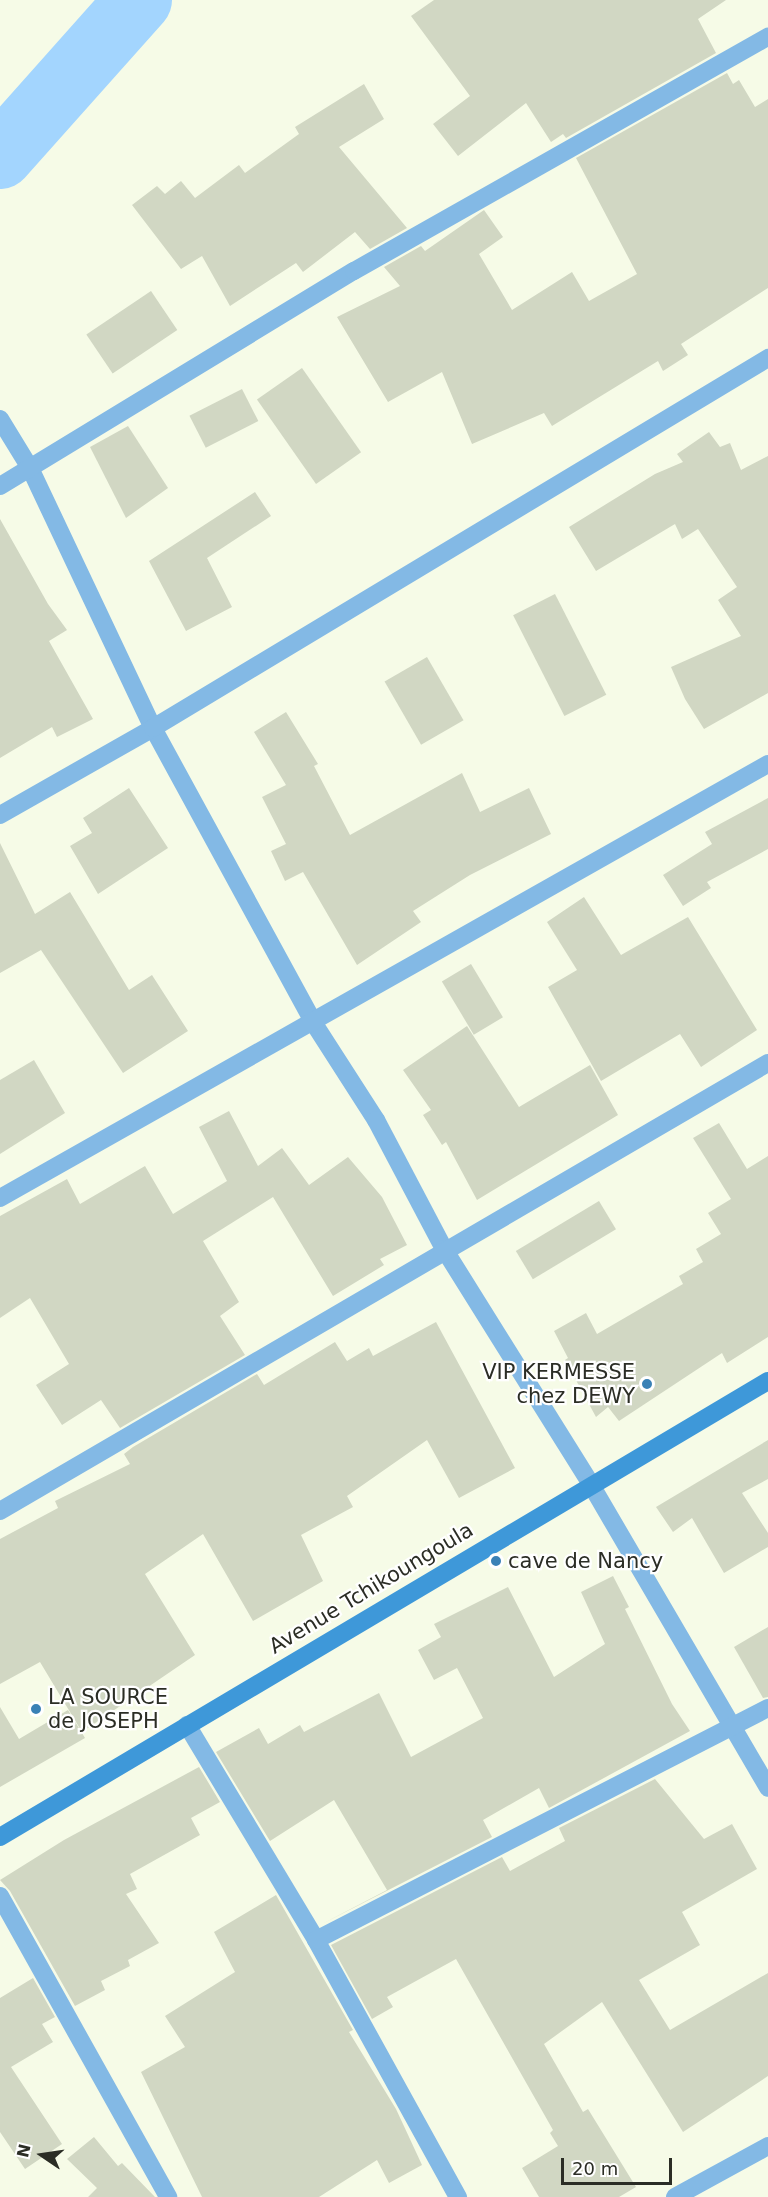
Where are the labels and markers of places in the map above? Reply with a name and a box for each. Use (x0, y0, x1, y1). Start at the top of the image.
place label: VIP KERMESSE chez DEWY (482, 1359, 635, 1409)
marker: VIP KERMESSE chez DEWY (640, 1377, 654, 1391)
place label: cave de Nancy (508, 1548, 663, 1574)
marker: cave de Nancy (489, 1554, 503, 1568)
place label: LA SOURCE de JOSEPH (48, 1684, 168, 1734)
marker: LA SOURCE de JOSEPH (29, 1702, 43, 1716)

